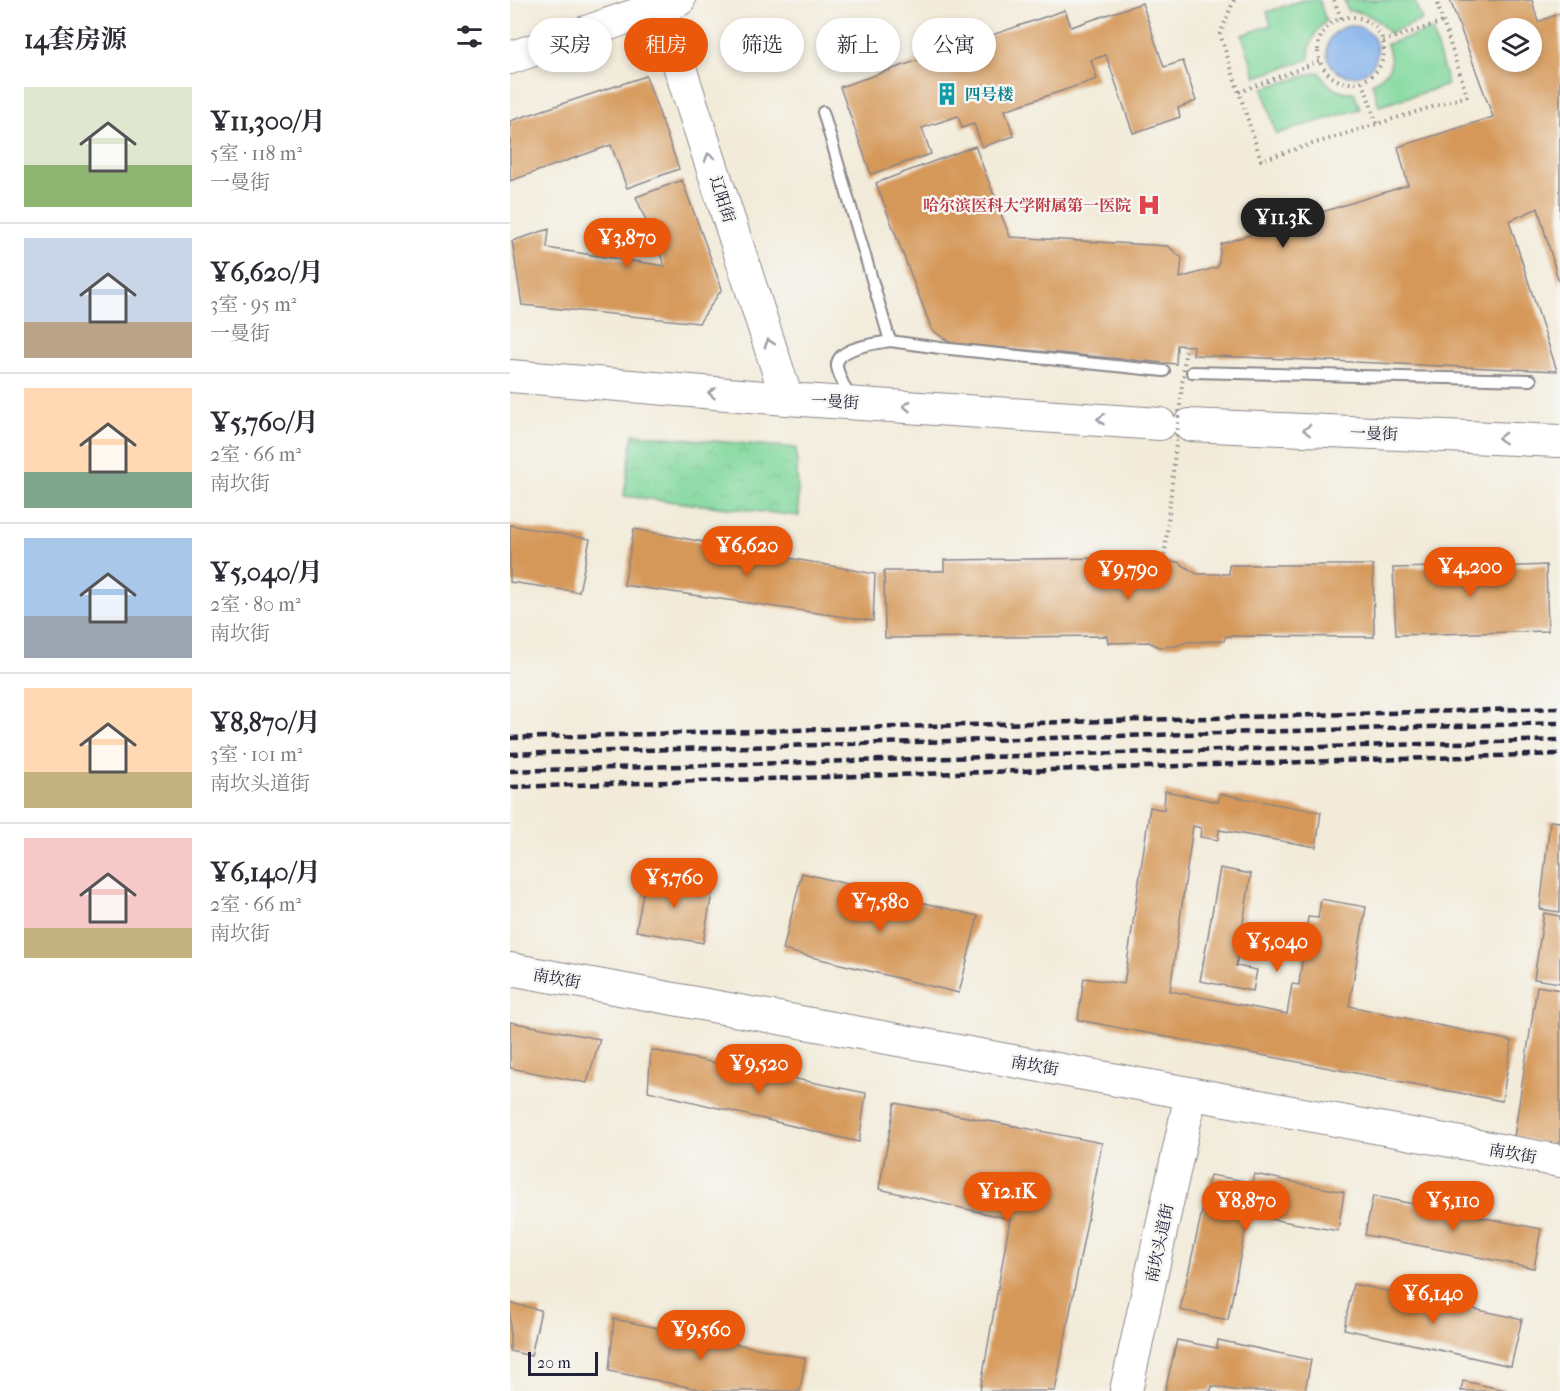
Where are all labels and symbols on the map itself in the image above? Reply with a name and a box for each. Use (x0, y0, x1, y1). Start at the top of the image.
building icon: 四号楼 (934, 81, 960, 107)
place label: 四号楼 (965, 85, 1013, 104)
one-way arrow (704, 152, 716, 163)
street label: 辽阳街 (706, 173, 739, 225)
hospital icon: 哈尔滨医科大学附属第一医院 (1136, 192, 1162, 218)
place label: 哈尔滨医科大学附属第一医院 (923, 196, 1131, 215)
pin: ¥11.3K (1234, 198, 1332, 249)
pin: ¥3,870 (578, 218, 676, 269)
one-way arrow (764, 338, 776, 349)
one-way arrow (708, 386, 717, 399)
street label: 一曼街 (811, 391, 859, 412)
one-way arrow (902, 400, 911, 413)
one-way arrow (1097, 413, 1106, 426)
street label: 一曼街 (1350, 423, 1398, 444)
one-way arrow (1302, 424, 1311, 436)
one-way arrow (1497, 432, 1506, 445)
pin: ¥6,620 (698, 526, 796, 577)
pin: ¥4,200 (1421, 547, 1519, 598)
pin: ¥9,790 (1079, 550, 1177, 601)
pin: ¥5,760 (625, 858, 723, 909)
pin: ¥7,580 (831, 882, 929, 933)
pin: ¥5,040 (1228, 922, 1326, 973)
street label: 南坎街 (532, 965, 582, 992)
pin: ¥9,520 (710, 1044, 808, 1095)
street label: 南坎街 (1010, 1052, 1060, 1079)
street label: 南坎街 (1488, 1140, 1538, 1167)
pin: ¥12.1K (958, 1172, 1056, 1223)
pin: ¥8,870 (1197, 1181, 1295, 1232)
pin: ¥5,110 (1404, 1181, 1502, 1232)
street label: 南坎头道街 (1142, 1202, 1177, 1284)
pin: ¥6,140 (1384, 1274, 1482, 1325)
pin: ¥9,560 (652, 1310, 750, 1361)
scale bar (528, 1349, 598, 1376)

